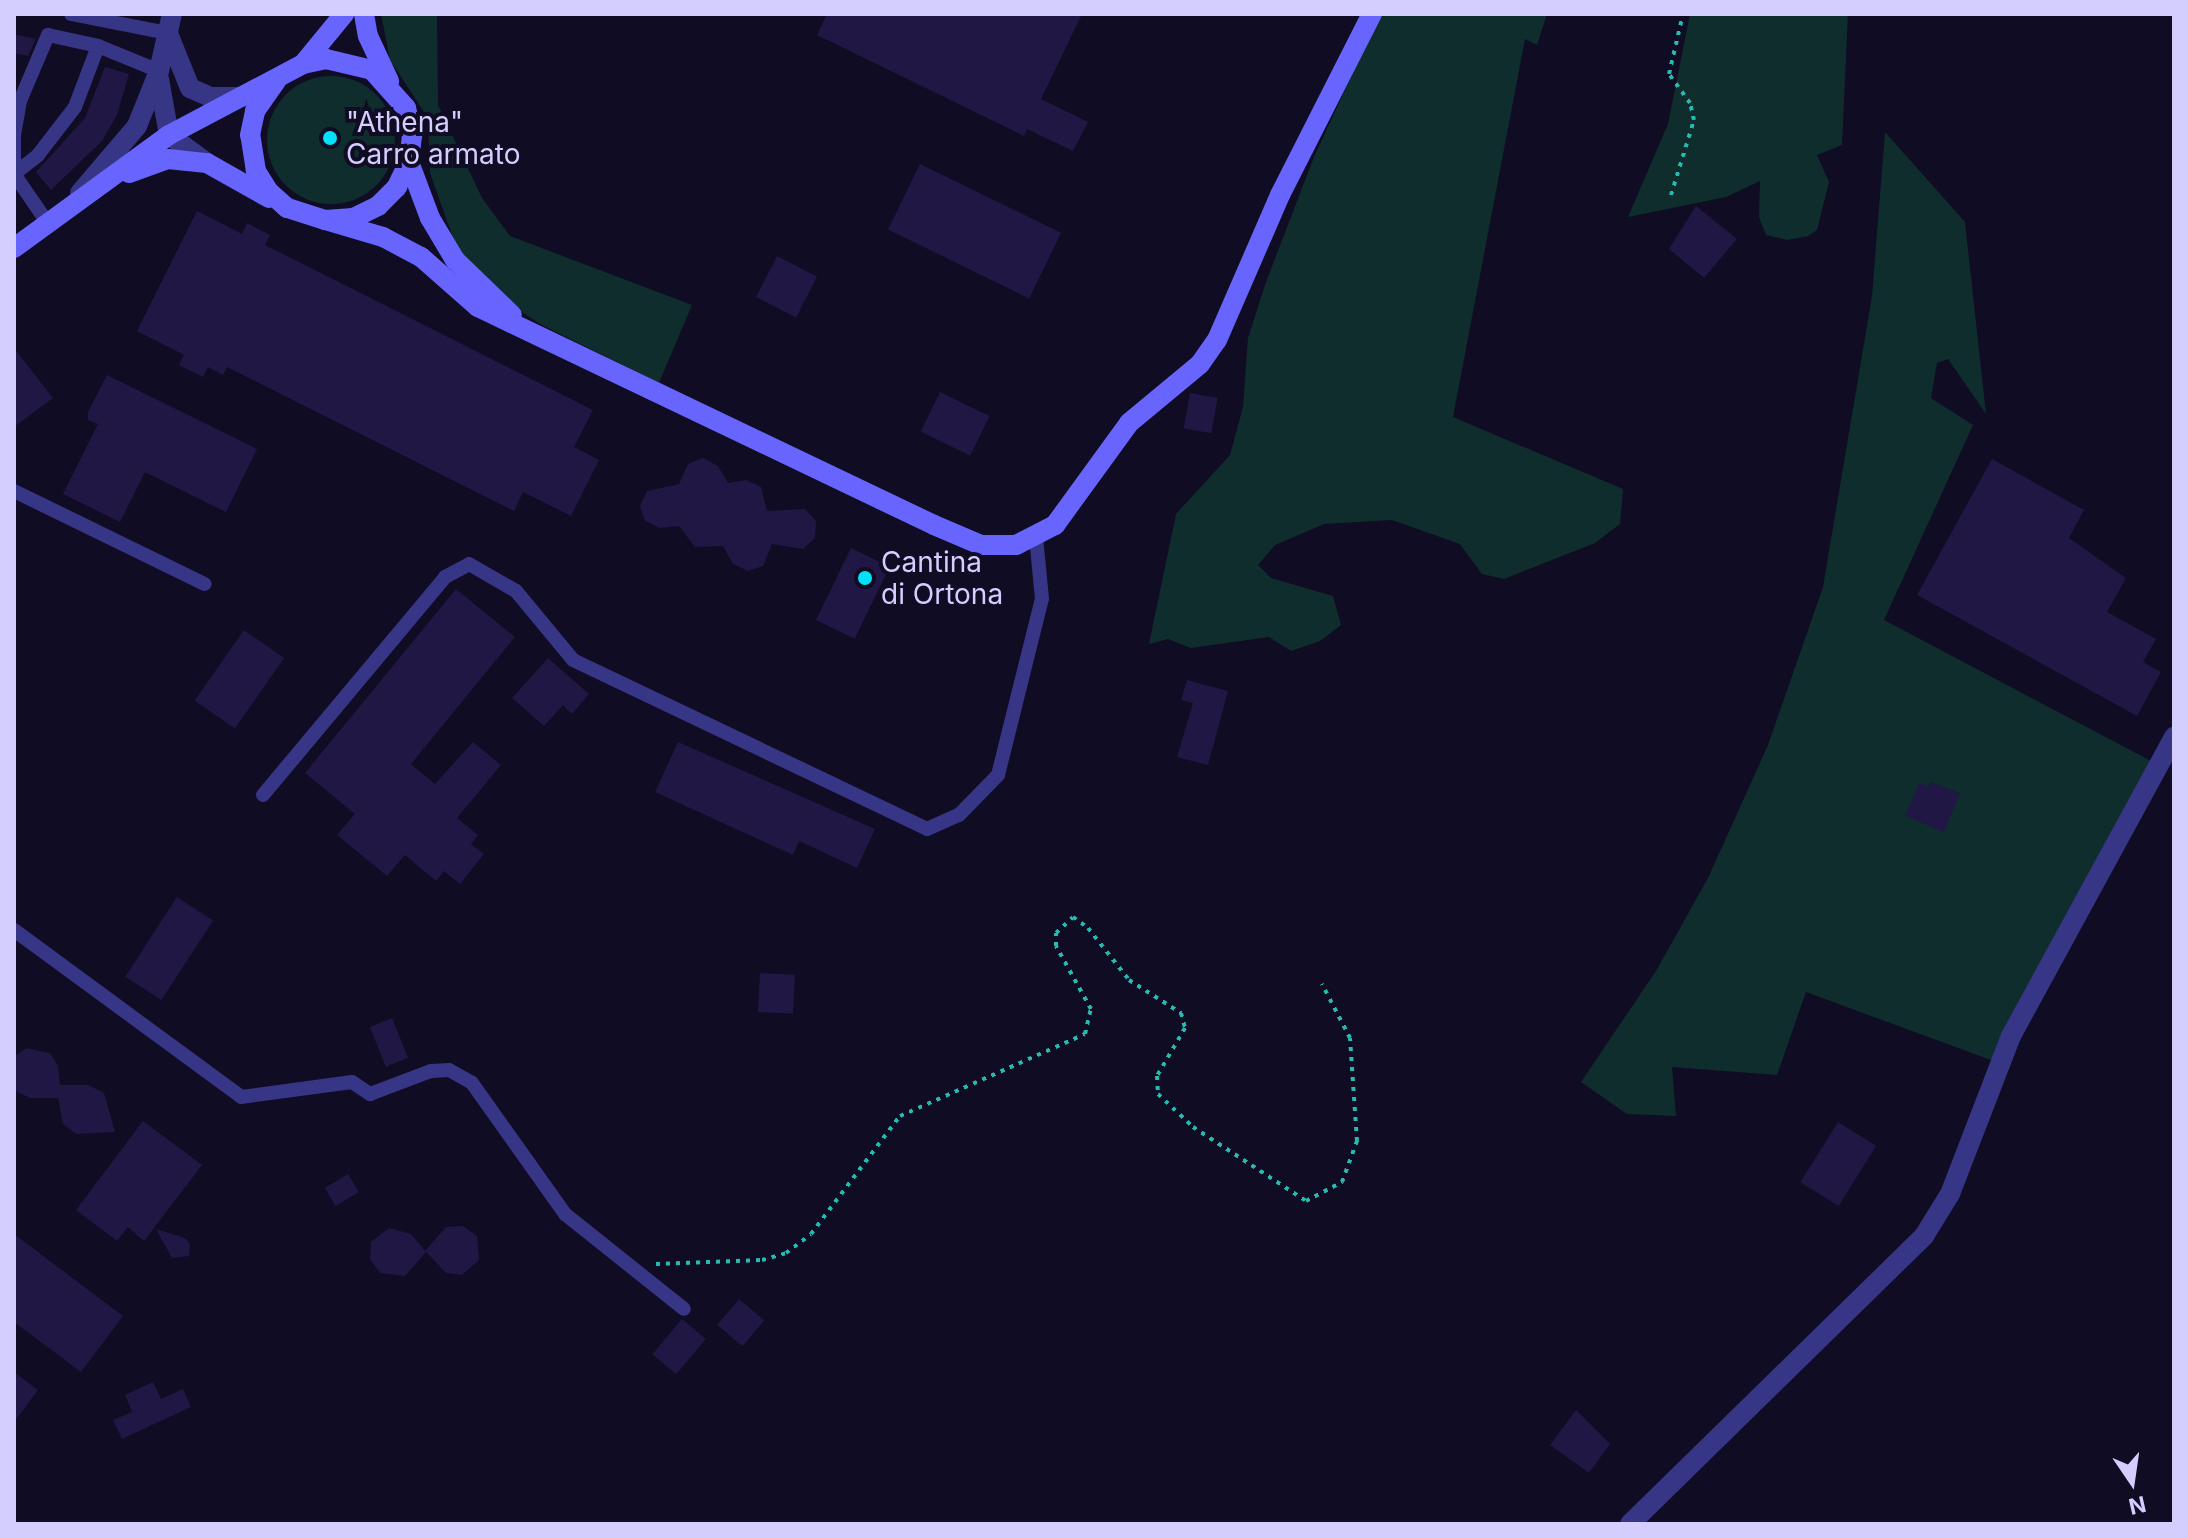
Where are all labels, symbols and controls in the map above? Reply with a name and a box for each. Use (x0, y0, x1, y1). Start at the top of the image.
place label: "Athena" Carro armato (346, 105, 521, 171)
marker: "Athena" Carro armato (321, 129, 339, 147)
place label: Cantina di Ortona (881, 545, 1003, 611)
marker: Cantina di Ortona (856, 569, 874, 587)
north arrow (2092, 1442, 2172, 1522)
text: N (2126, 1491, 2148, 1520)

